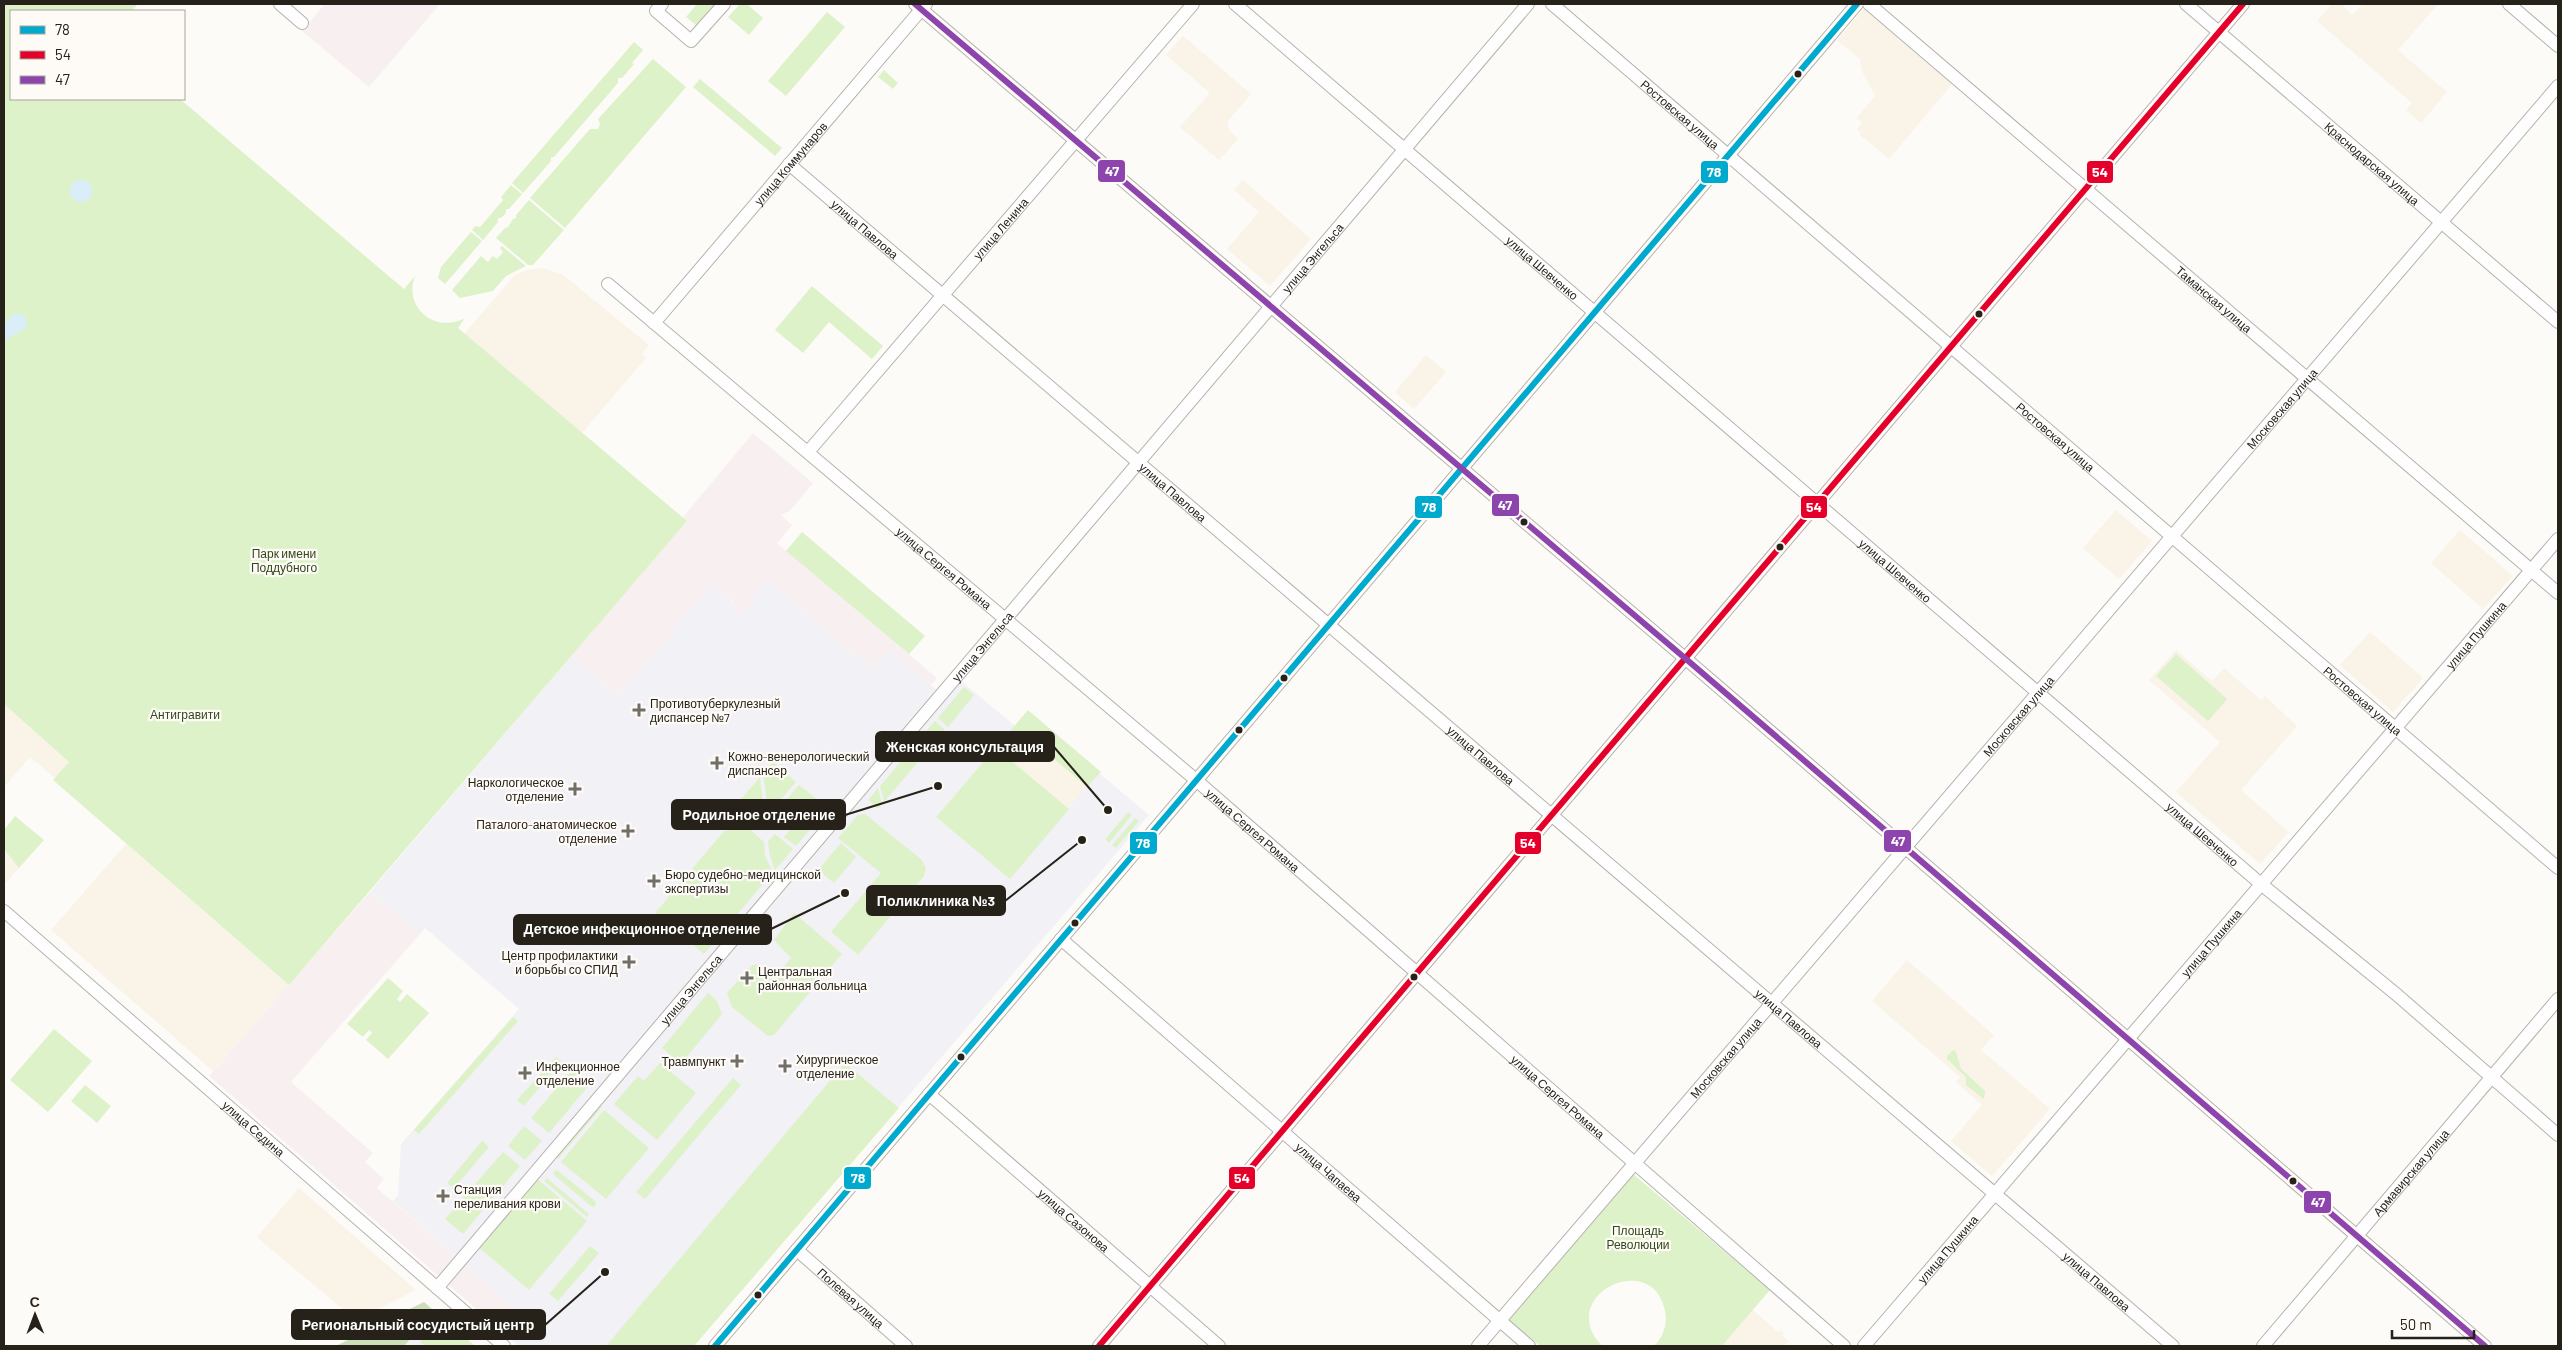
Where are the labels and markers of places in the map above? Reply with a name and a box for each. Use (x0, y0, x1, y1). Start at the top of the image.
unlabelled marker (1793, 69, 1803, 79)
unlabelled marker (1974, 309, 1984, 319)
unlabelled marker (1519, 517, 1529, 527)
unlabelled marker (1775, 542, 1785, 552)
unlabelled marker (1279, 673, 1289, 683)
place label: Противотуберкулезный диспансер №7 (650, 696, 780, 725)
marker: Противотуберкулезный диспансер №7 (632, 703, 646, 717)
unlabelled marker (1234, 725, 1244, 735)
callout: Женская консультация (876, 732, 1054, 761)
place label: Кожно-венерологический диспансер (728, 749, 869, 778)
marker: Кожно-венерологический диспансер (710, 756, 724, 770)
place label: Наркологическое отделение (468, 775, 564, 804)
marker: Наркологическое отделение (568, 782, 582, 796)
callout: Родильное отделение (672, 800, 845, 829)
place label: Паталого-анатомическое отделение (476, 817, 617, 846)
marker: Паталого-анатомическое отделение (621, 824, 635, 838)
place label: Бюро судебно-медицинской экспертизы (665, 867, 821, 896)
marker: Бюро судебно-медицинской экспертизы (647, 874, 661, 888)
callout: Поликлиника №3 (867, 886, 1005, 915)
callout: Детское инфекционное отделение (514, 915, 771, 944)
unlabelled marker (1070, 918, 1080, 928)
place label: Центр профилактики и борьбы со СПИД (502, 948, 618, 977)
marker: Центр профилактики и борьбы со СПИД (622, 955, 636, 969)
place label: Центральная районная больница (758, 964, 867, 993)
marker: Центральная районная больница (740, 971, 754, 985)
unlabelled marker (1409, 972, 1419, 982)
place label: Хирургическое отделение (796, 1052, 879, 1081)
unlabelled marker (956, 1052, 966, 1062)
place label: Травмпункт (662, 1054, 727, 1069)
marker: Травмпункт (730, 1054, 744, 1068)
place label: Инфекционное отделение (536, 1059, 620, 1088)
marker: Хирургическое отделение (778, 1059, 792, 1073)
marker: Инфекционное отделение (518, 1066, 532, 1080)
unlabelled marker (2288, 1176, 2298, 1186)
place label: Станция переливания крови (454, 1182, 561, 1211)
marker: Станция переливания крови (436, 1189, 450, 1203)
unlabelled marker (753, 1290, 763, 1300)
callout: Региональный сосудистый центр (292, 1310, 545, 1339)

